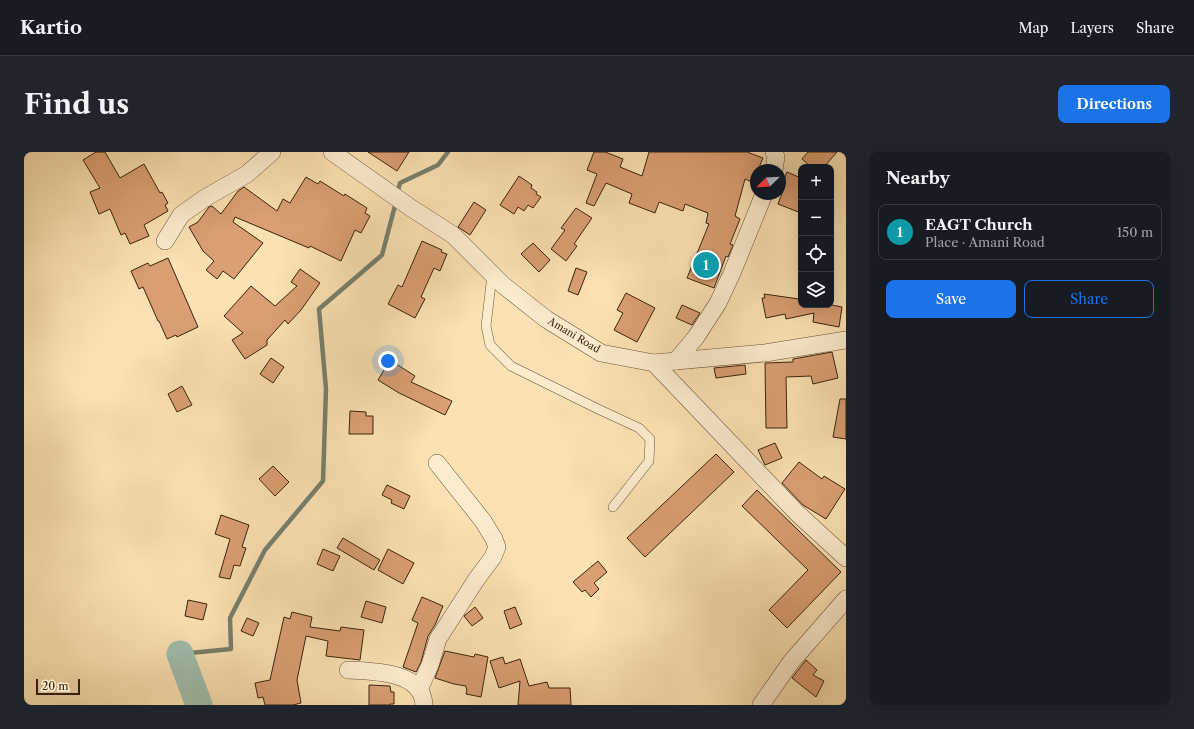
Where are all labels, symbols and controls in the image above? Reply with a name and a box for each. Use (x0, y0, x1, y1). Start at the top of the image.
text: Kartio (20, 16, 82, 39)
text: Map (1018, 19, 1048, 37)
text: Layers (1070, 19, 1114, 37)
text: Share (1136, 19, 1174, 37)
button: Directions (1058, 85, 1170, 123)
text: Find us (24, 87, 129, 121)
north arrow (750, 164, 786, 200)
map controls (798, 164, 834, 308)
button: + (798, 164, 834, 200)
text: Nearby (886, 168, 950, 188)
button: − (798, 200, 834, 236)
text: EAGT Church (925, 215, 1032, 234)
text: 1 (897, 224, 903, 240)
text: 150 m (1117, 224, 1153, 240)
text: Place · Amani Road (925, 234, 1045, 250)
button: locate (798, 236, 834, 272)
pin: 1 (693, 250, 719, 280)
button: layers (798, 272, 834, 308)
button: Save (886, 280, 1016, 318)
button: Share (1024, 280, 1154, 318)
street label: Amani Road (545, 314, 603, 356)
your location (378, 351, 398, 371)
scale bar (36, 677, 80, 696)
text: 20 m (42, 679, 68, 693)

